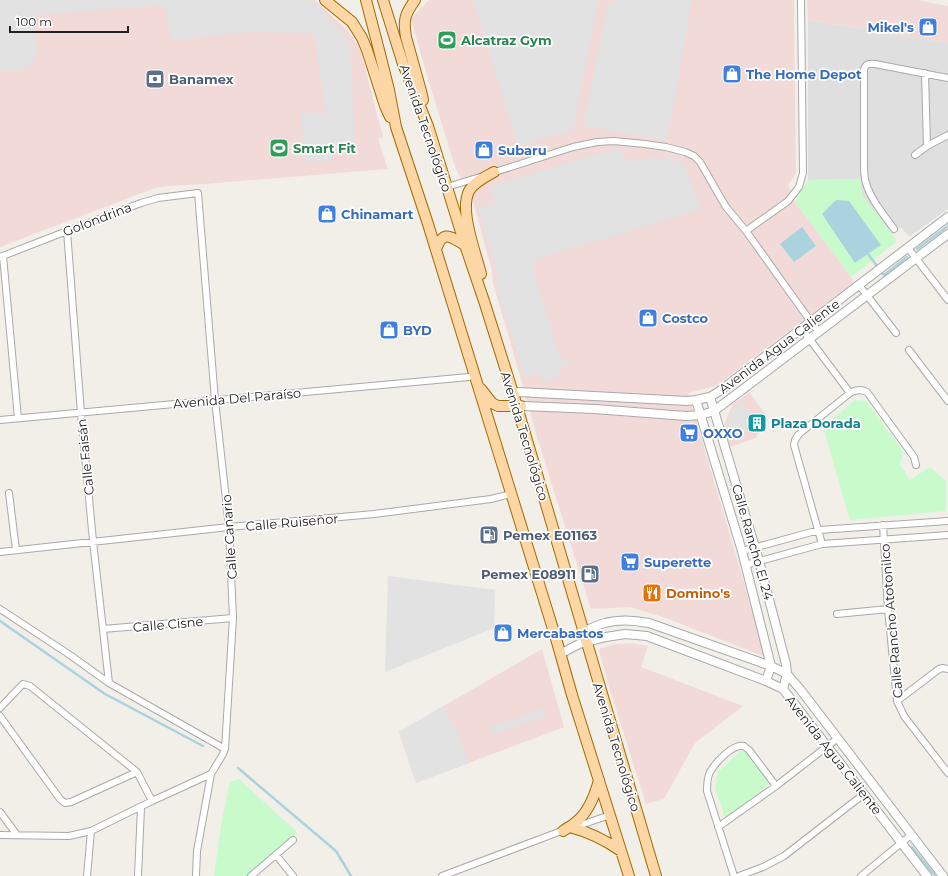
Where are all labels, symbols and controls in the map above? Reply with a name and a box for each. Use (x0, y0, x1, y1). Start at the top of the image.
scale bar (10, 8, 128, 34)
text: 100 m (16, 14, 52, 29)
shop icon: Mikel's (917, 16, 939, 38)
place label: Mikel's (867, 19, 914, 35)
sports icon: Alcatraz Gym (436, 29, 458, 51)
place label: Alcatraz Gym (460, 32, 552, 48)
street label: Avenida Tecnológico (397, 62, 455, 194)
shop icon: The Home Depot (721, 63, 743, 85)
place label: The Home Depot (746, 66, 862, 82)
bank icon: Banamex (144, 68, 166, 90)
place label: Banamex (169, 71, 234, 87)
sports icon: Smart Fit (268, 137, 290, 159)
shop icon: Subaru (473, 139, 495, 161)
place label: Smart Fit (293, 140, 356, 156)
place label: Subaru (498, 142, 547, 158)
street label: Golondrina (60, 199, 134, 239)
shop icon: Chinamart (316, 203, 338, 225)
place label: Chinamart (341, 206, 414, 222)
street label: Avenida Agua Caliente (715, 295, 843, 397)
shop icon: Costco (637, 307, 659, 329)
place label: Costco (662, 310, 709, 326)
shop icon: BYD (378, 319, 400, 341)
place label: BYD (403, 322, 432, 338)
street label: Avenida Tecnológico (498, 370, 552, 502)
street label: Avenida Del Paraíso (172, 384, 302, 412)
building icon: Plaza Dorada (746, 412, 768, 434)
place label: Plaza Dorada (771, 415, 861, 431)
street label: Calle Faisán (73, 418, 97, 496)
supermarket icon: OXXO (678, 422, 700, 444)
place label: OXXO (703, 425, 743, 441)
street label: Calle Rancho El 24 (729, 482, 777, 602)
street label: Calle Canario (218, 494, 240, 580)
street label: Calle Ruiseñor (245, 510, 339, 534)
fuel station icon: Pemex E01163 (478, 524, 500, 546)
place label: Pemex E01163 (503, 527, 598, 543)
street label: Calle Rancho Atotonilco (876, 543, 906, 699)
supermarket icon: Superette (619, 551, 641, 573)
place label: Superette (644, 554, 711, 570)
fuel station icon: Pemex E08911 (579, 563, 601, 585)
place label: Pemex E08911 (481, 566, 576, 582)
restaurant icon: Domino's (641, 582, 663, 604)
place label: Domino's (666, 585, 730, 601)
street label: Calle Cisne (132, 613, 204, 635)
shop icon: Mercabastos (492, 622, 514, 644)
place label: Mercabastos (517, 625, 604, 641)
street label: Avenida Tecnológico (590, 681, 644, 813)
street label: Avenida Agua Caliente (782, 692, 886, 818)

